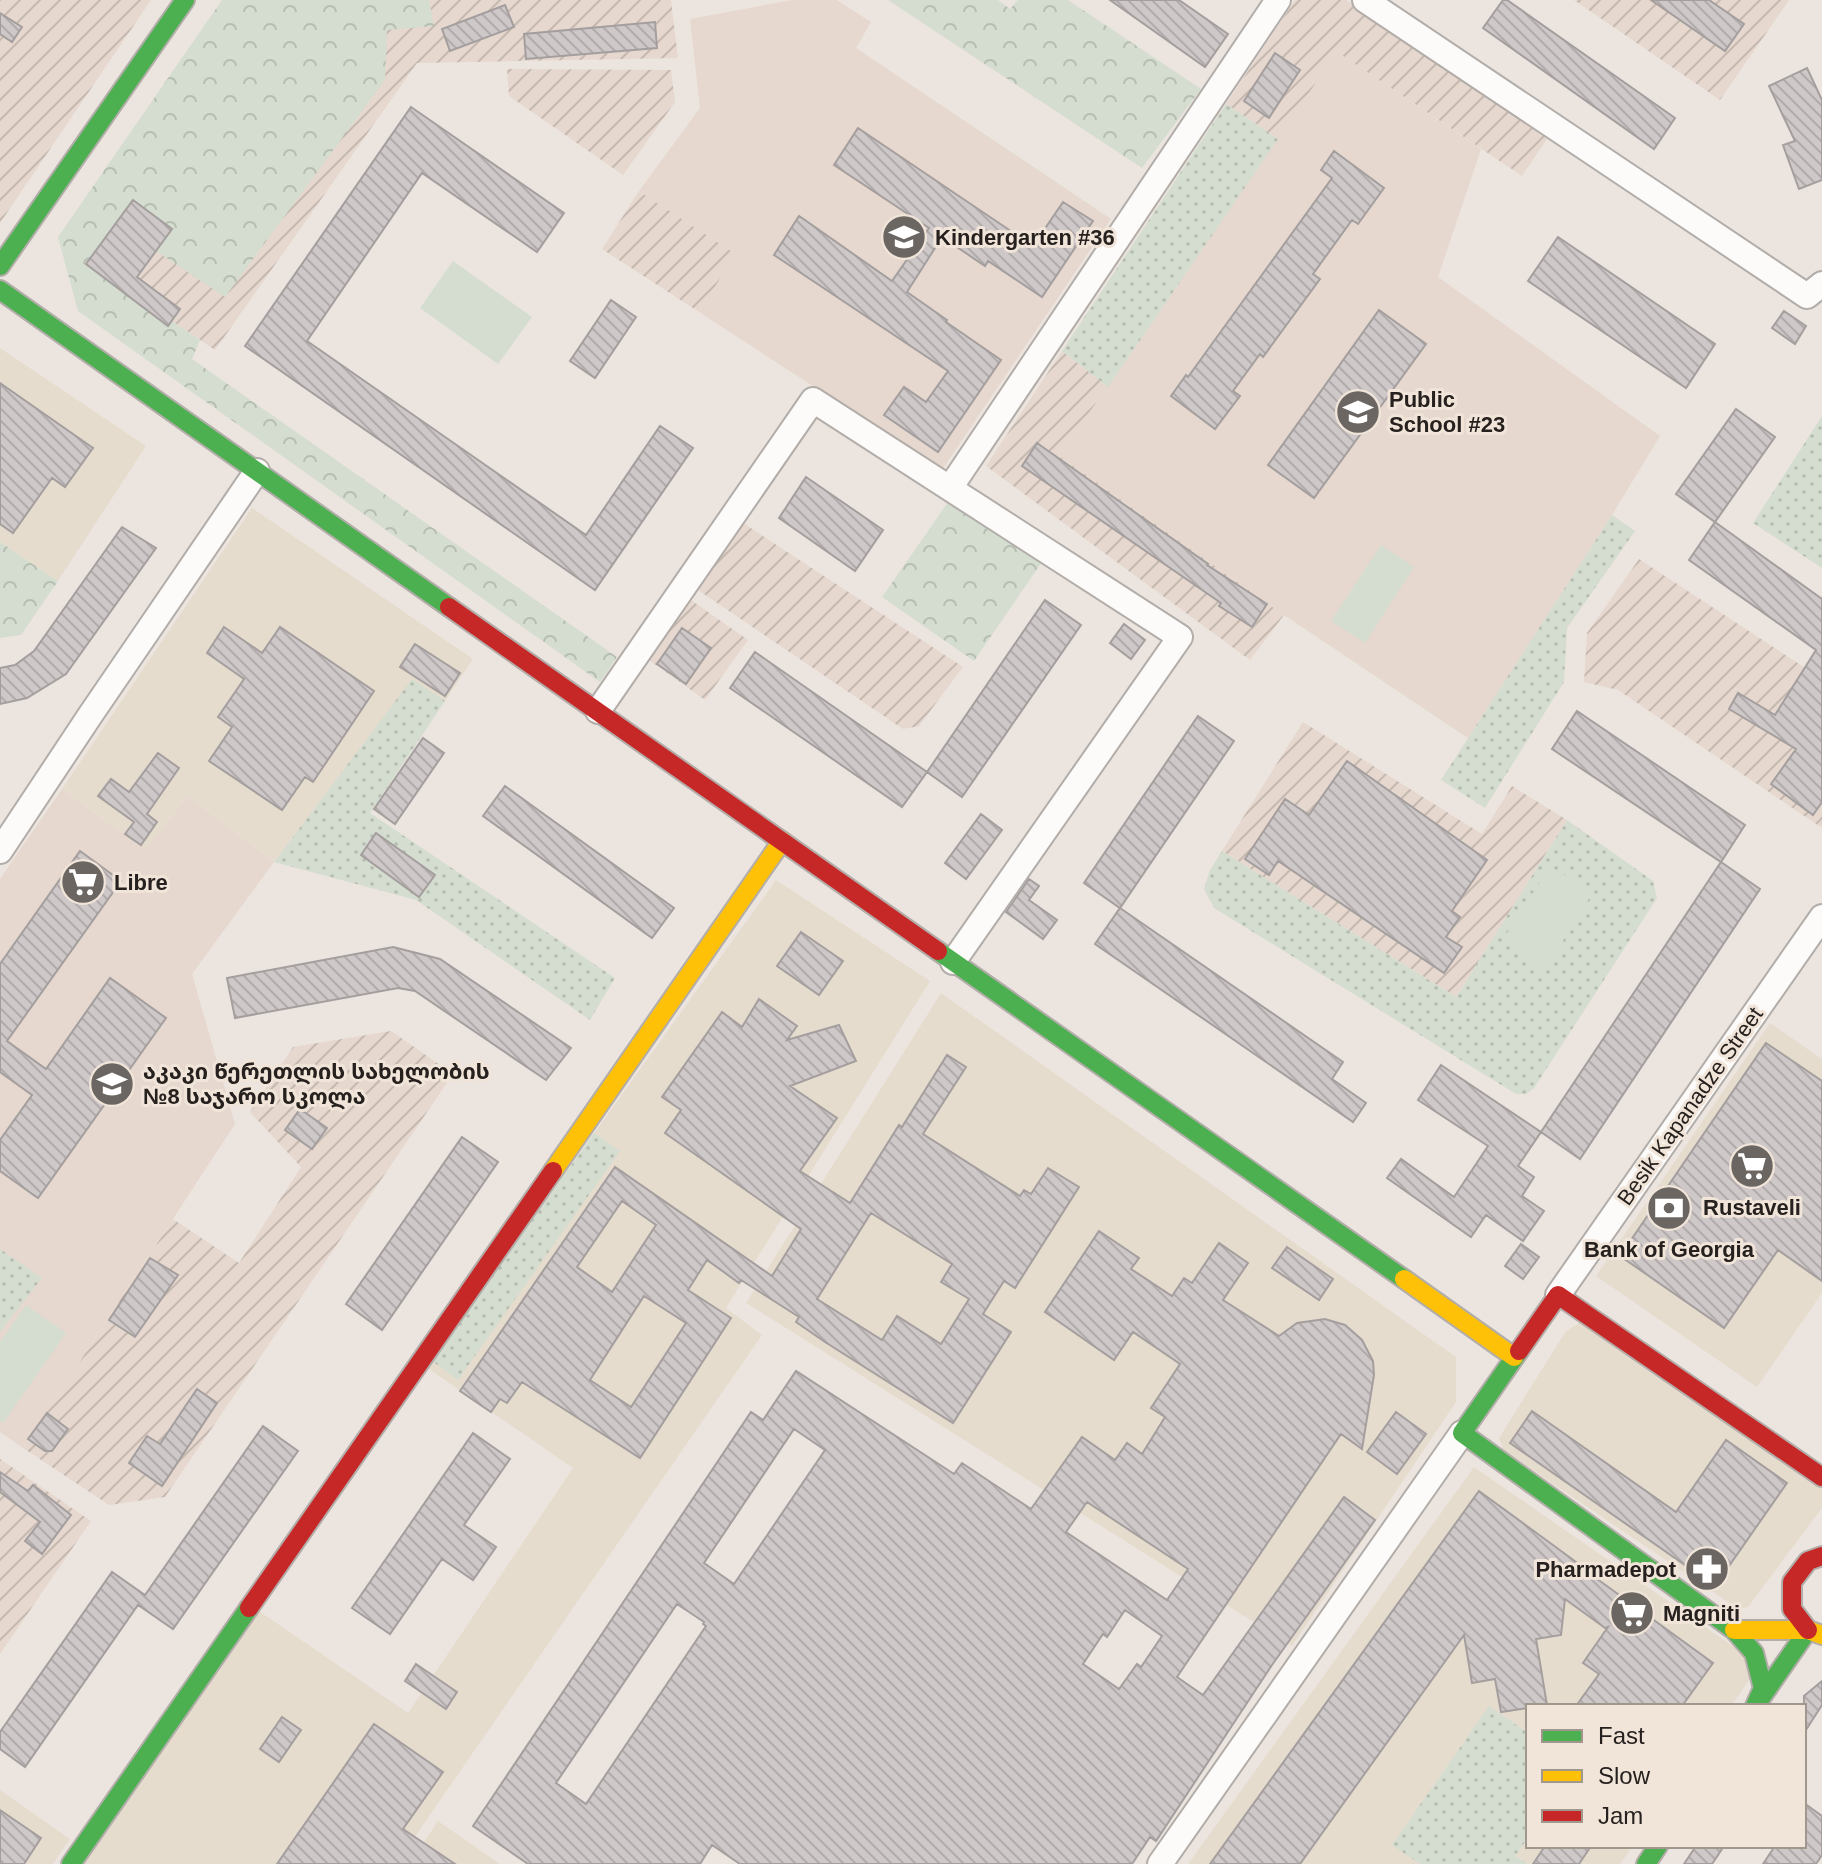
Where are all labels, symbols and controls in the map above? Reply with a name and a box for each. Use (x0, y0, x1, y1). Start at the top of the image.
school or university icon: Kindergarten #36 (880, 213, 928, 261)
place label: Kindergarten #36 (935, 225, 1115, 250)
place label: Public School #23 (1389, 387, 1505, 437)
school or university icon: Public School #23 (1334, 388, 1382, 436)
supermarket icon: Libre (59, 858, 107, 906)
place label: Libre (114, 870, 168, 895)
street label: Besik Kapanadze Street (1612, 1002, 1768, 1210)
place label: აკაკი წერეთლის სახელობის №8 საჯარო სკოლა (143, 1059, 490, 1110)
school or university icon: აკაკი წერეთლის სახელობის №8 საჯარო სკოლა (88, 1060, 136, 1108)
supermarket icon: Rustaveli (1728, 1142, 1776, 1190)
bank icon: Bank of Georgia (1645, 1184, 1693, 1232)
place label: Rustaveli (1703, 1195, 1801, 1220)
place label: Bank of Georgia (1584, 1237, 1755, 1262)
pharmacy icon: Pharmadepot (1683, 1545, 1731, 1593)
place label: Pharmadepot (1535, 1557, 1677, 1582)
supermarket icon: Magniti (1608, 1589, 1656, 1637)
place label: Magniti (1663, 1601, 1740, 1626)
legend (1526, 1704, 1806, 1848)
text: Fast (1598, 1722, 1645, 1749)
text: Slow (1598, 1762, 1651, 1789)
text: Jam (1598, 1802, 1643, 1829)

